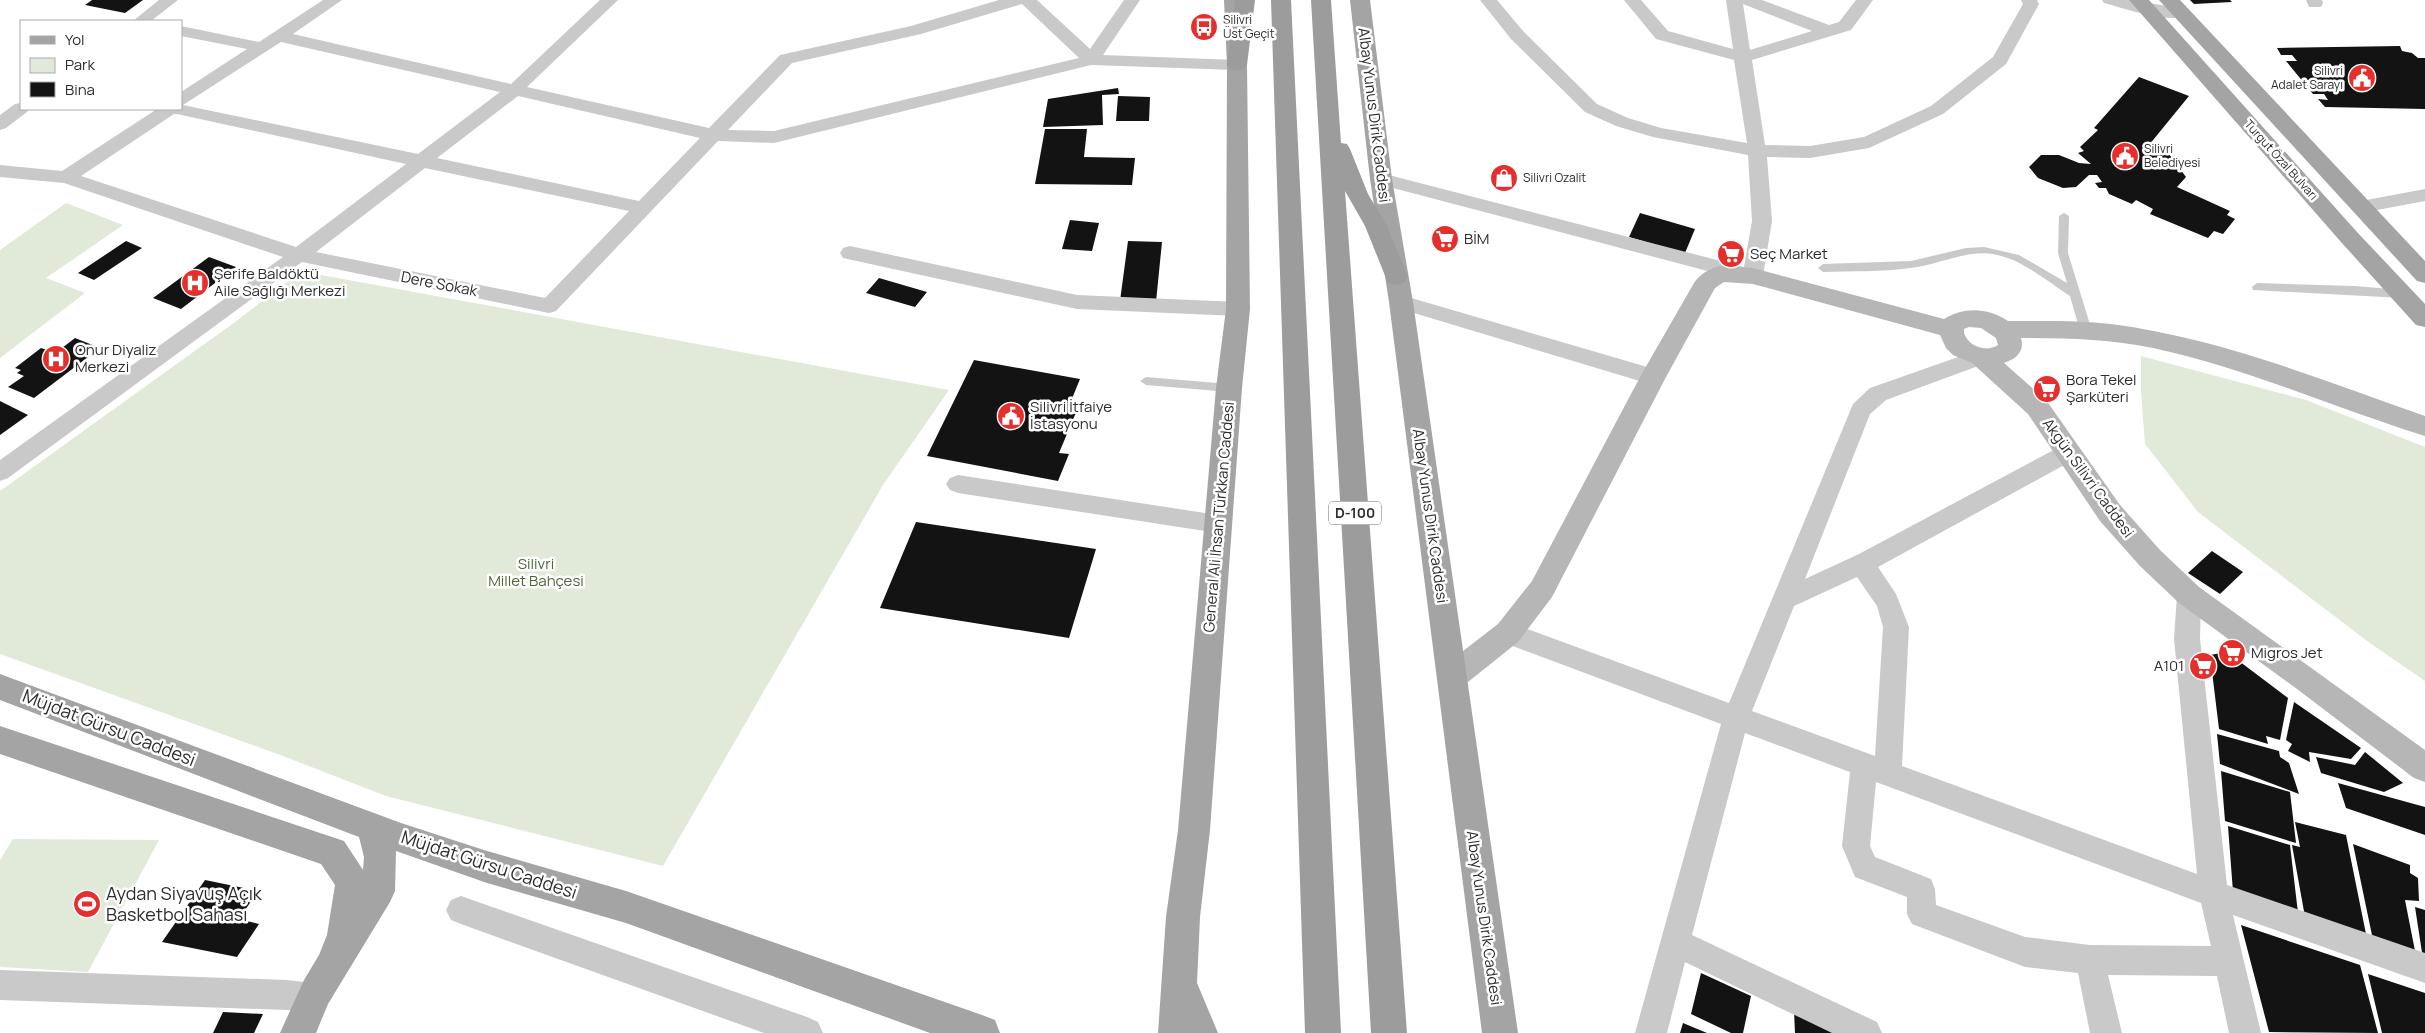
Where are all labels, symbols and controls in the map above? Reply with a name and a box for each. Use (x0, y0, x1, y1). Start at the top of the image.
place label: Silivri Üst Geçit (1223, 11, 1275, 42)
bus stop icon: Silivri Üst Geçit (1189, 12, 1219, 42)
legend (20, 20, 182, 110)
street label: Albay Yunus Dirik Caddesi (1353, 26, 1396, 204)
text: Yol (65, 29, 85, 50)
text: Park (65, 54, 95, 75)
place label: Silivri Adalet Sarayı (2271, 62, 2343, 93)
public building icon: Silivri Adalet Sarayı (2347, 63, 2377, 93)
text: Bina (65, 79, 95, 100)
street label: Turgut Özal Bulvarı (2241, 116, 2322, 203)
place label: Silivri Belediyesi (2144, 140, 2200, 171)
public building icon: Silivri Belediyesi (2110, 141, 2140, 171)
shop icon: Silivri Ozalit (1489, 163, 1519, 193)
place label: Silivri Ozalit (1523, 169, 1586, 186)
supermarket icon: BİM (1430, 224, 1460, 254)
place label: BİM (1464, 228, 1489, 249)
supermarket icon: Seç Market (1716, 239, 1746, 269)
place label: Seç Market (1750, 243, 1828, 264)
place label: Şerife Baldöktü Aile Sağlığı Merkezi (214, 263, 345, 301)
street label: Dere Sokak (399, 266, 480, 301)
hospital icon: Şerife Baldöktü Aile Sağlığı Merkezi (180, 268, 210, 298)
place label: Onur Diyaliz Merkezi (75, 339, 157, 377)
hospital icon: Onur Diyaliz Merkezi (41, 344, 71, 374)
place label: Bora Tekel Şarküteri (2066, 369, 2137, 407)
supermarket icon: Bora Tekel Şarküteri (2032, 374, 2062, 404)
place label: Silivri İtfaiye İstasyonu (1030, 396, 1112, 434)
public building icon: Silivri İtfaiye İstasyonu (996, 401, 1026, 431)
street label: General Ali İhsan Türkkan Caddesi (1198, 401, 1239, 633)
street label: Akgün Silivri Caddesi (2038, 414, 2139, 542)
street label: Albay Yunus Dirik Caddesi (1408, 427, 1453, 605)
road number: D-100 (1329, 502, 1381, 524)
park label: Silivri Millet Bahçesi (488, 553, 584, 591)
supermarket icon: Migros Jet (2217, 638, 2247, 668)
place label: Migros Jet (2251, 642, 2323, 663)
supermarket icon: A101 (2188, 651, 2218, 681)
place label: A101 (2154, 655, 2184, 676)
street label: Müjdat Gürsu Caddesi (19, 683, 199, 771)
street label: Müjdat Gürsu Caddesi (398, 824, 580, 904)
street label: Albay Yunus Dirik Caddesi (1462, 829, 1507, 1007)
place label: Aydan Siyavuş Açık Basketbol Sahası (106, 881, 263, 926)
sports icon: Aydan Siyavuş Açık Basketbol Sahası (72, 889, 102, 919)

